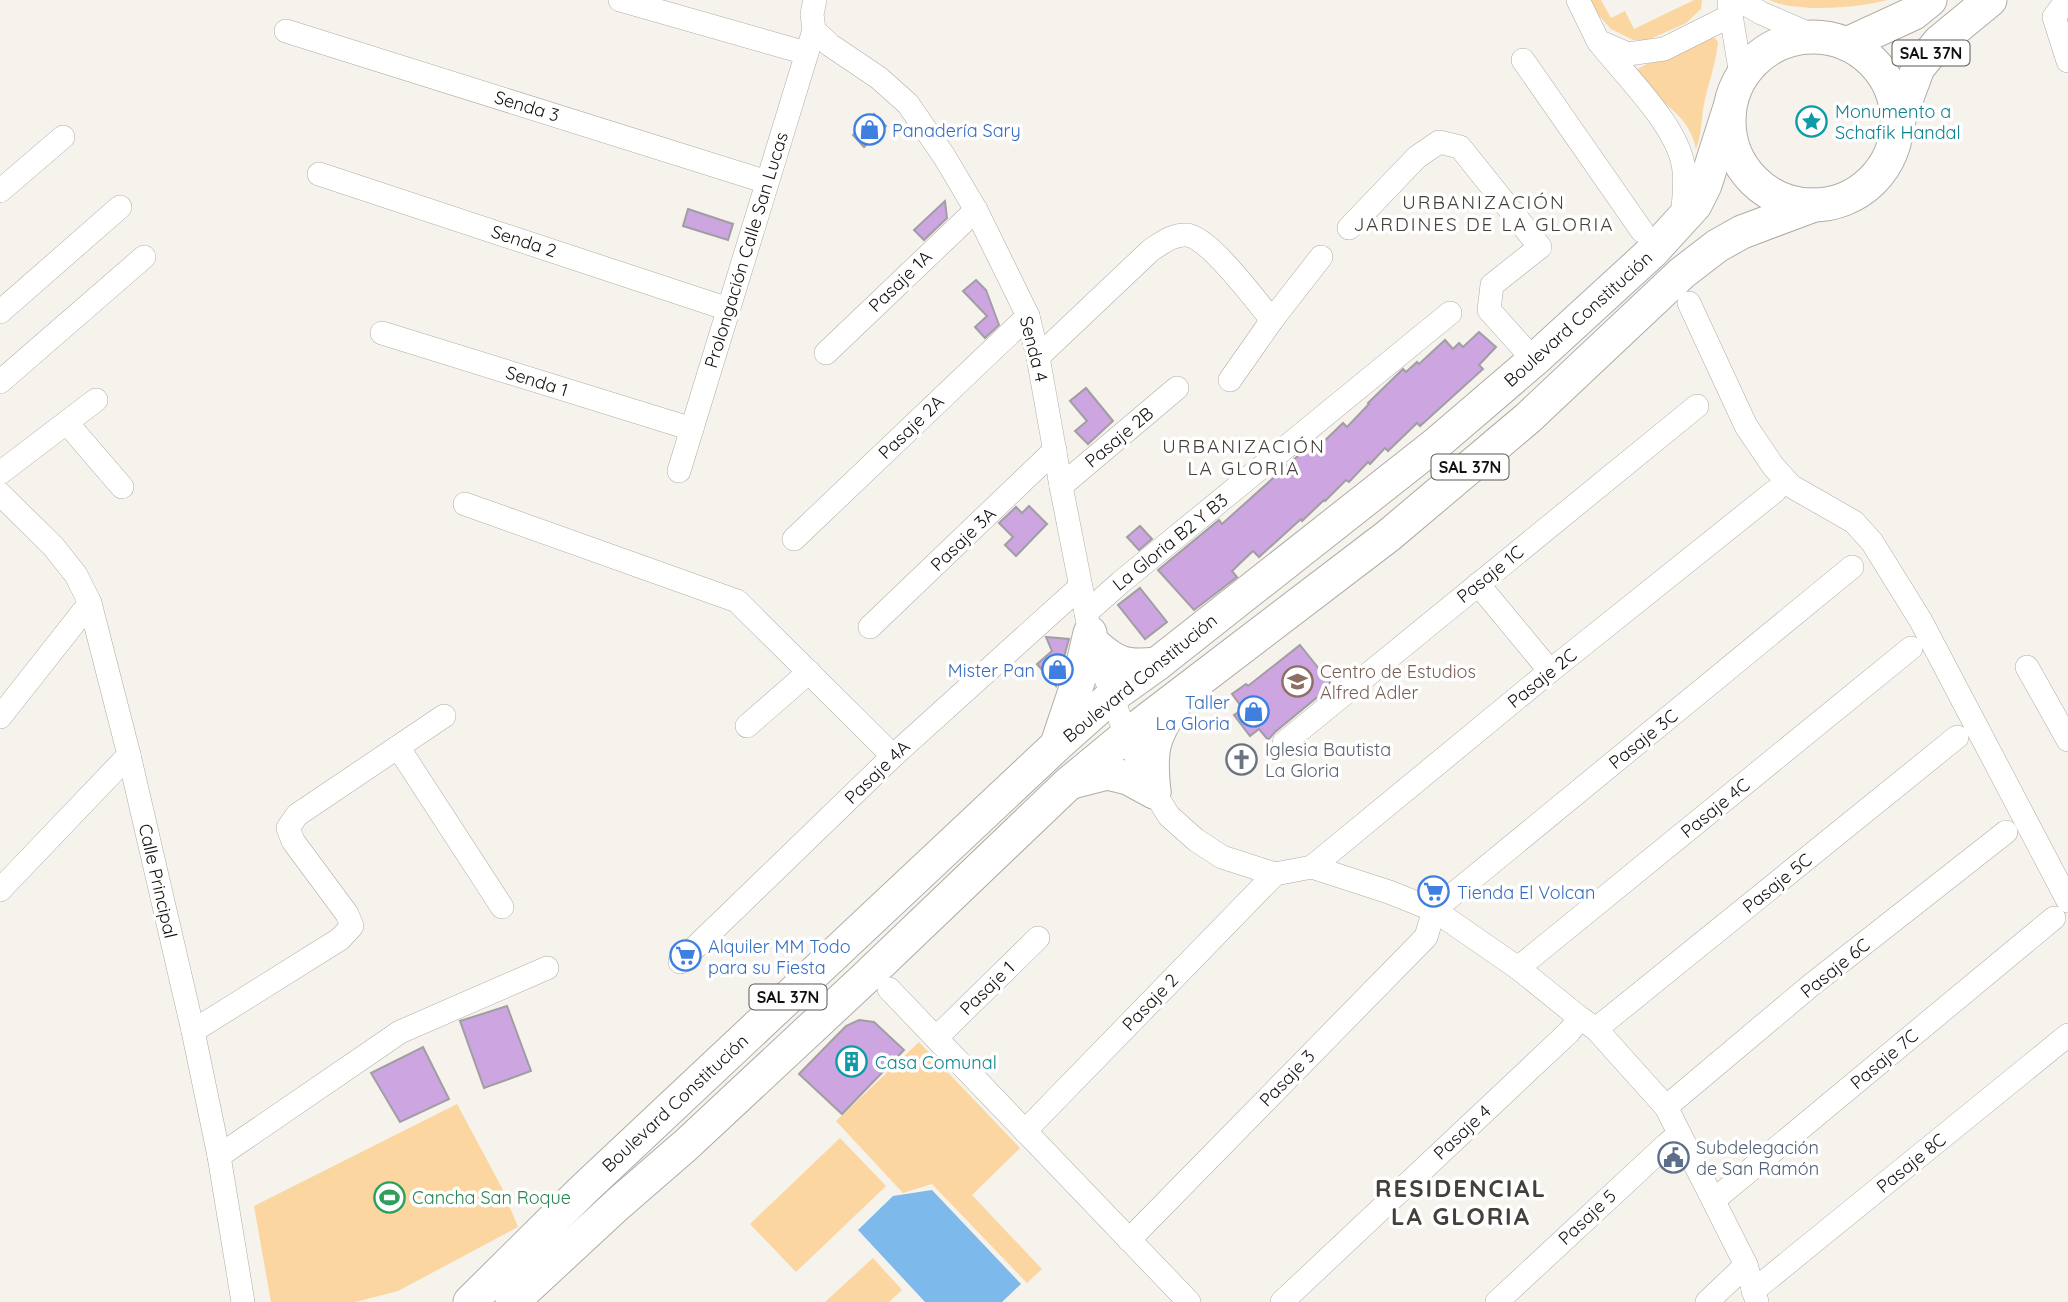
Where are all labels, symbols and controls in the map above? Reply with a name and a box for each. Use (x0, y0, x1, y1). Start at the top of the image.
road number: SAL 37N (1892, 40, 1969, 66)
street label: Senda 3 (492, 85, 562, 127)
place label: Monumento a Schafik Handal (1835, 100, 1961, 144)
place icon: Monumento a Schafik Handal (1795, 104, 1829, 138)
shop icon: Panadería Sary (852, 113, 886, 147)
place label: Panadería Sary (892, 119, 1021, 142)
street label: Prolongación Calle San Lucas (699, 129, 793, 371)
district label: URBANIZACIÓN JARDINES DE LA GLORIA (1353, 190, 1615, 236)
street label: Senda 2 (488, 220, 560, 262)
street label: Pasaje 1A (863, 245, 937, 317)
street label: Boulevard Constitución (1499, 246, 1657, 392)
street label: Senda 4 (1015, 314, 1053, 384)
street label: Senda 1 (503, 361, 571, 401)
street label: Pasaje 2A (873, 390, 949, 464)
street label: Pasaje 2B (1080, 402, 1158, 472)
district label: URBANIZACIÓN LA GLORIA (1162, 434, 1326, 480)
road number: SAL 37N (1432, 454, 1508, 480)
street label: La Gloria B2 Y B3 (1108, 488, 1232, 596)
street label: Pasaje 3A (925, 502, 1001, 576)
street label: Pasaje 1C (1452, 540, 1528, 608)
street label: Boulevard Constitución (1058, 609, 1222, 747)
street label: Pasaje 2C (1503, 643, 1582, 713)
shop icon: Mister Pan (1041, 653, 1075, 687)
place label: Mister Pan (948, 659, 1035, 682)
place label: Centro de Estudios Alfred Adler (1320, 660, 1476, 704)
school or university icon: Centro de Estudios Alfred Adler (1280, 664, 1314, 698)
place label: Taller La Gloria (1156, 691, 1230, 735)
shop icon: Taller La Gloria (1236, 695, 1270, 729)
street label: Pasaje 3C (1604, 704, 1682, 774)
street label: Pasaje 4A (839, 735, 915, 809)
place label: Iglesia Bautista La Gloria (1265, 738, 1391, 782)
church icon: Iglesia Bautista La Gloria (1225, 742, 1259, 776)
street label: Pasaje 4C (1676, 773, 1754, 843)
street label: Calle Principal (134, 821, 182, 941)
street label: Pasaje 5C (1738, 848, 1816, 918)
supermarket icon: Tienda El Volcan (1417, 875, 1451, 909)
place label: Tienda El Volcan (1457, 881, 1595, 904)
street label: Pasaje 6C (1796, 933, 1874, 1003)
place label: Alquiler MM Todo para su Fiesta (708, 935, 851, 979)
supermarket icon: Alquiler MM Todo para su Fiesta (668, 939, 702, 973)
street label: Pasaje 1 (955, 956, 1019, 1020)
street label: Pasaje 2 (1117, 968, 1183, 1036)
road number: SAL 37N (750, 984, 826, 1009)
street label: Pasaje 7C (1845, 1024, 1923, 1094)
street label: Boulevard Constitución (597, 1029, 753, 1177)
building icon: Casa Comunal (835, 1045, 869, 1079)
street label: Pasaje 3 (1254, 1045, 1320, 1111)
place label: Casa Comunal (875, 1051, 997, 1074)
street label: Pasaje 4 (1428, 1100, 1496, 1164)
street label: Pasaje 8C (1872, 1128, 1950, 1198)
place label: Subdelegación de San Ramón (1696, 1136, 1819, 1180)
public building icon: Subdelegación de San Ramón (1656, 1140, 1690, 1174)
district label: RESIDENCIAL LA GLORIA (1375, 1173, 1547, 1231)
sports icon: Cancha San Roque (372, 1180, 406, 1214)
street label: Pasaje 5 (1553, 1184, 1621, 1250)
place label: Cancha San Roque (412, 1186, 571, 1209)

